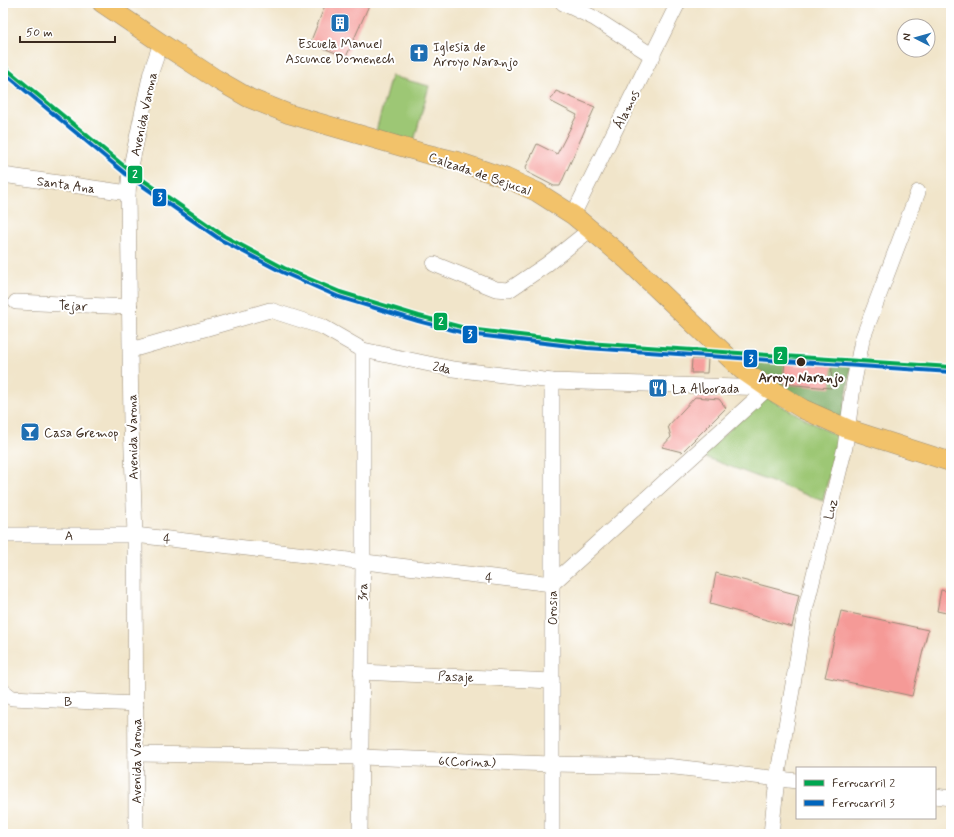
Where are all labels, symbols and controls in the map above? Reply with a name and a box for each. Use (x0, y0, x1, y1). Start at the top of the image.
building icon: Escuela Manuel Ascunce Domenech (329, 12, 351, 34)
scale bar (20, 18, 115, 44)
north arrow (896, 18, 936, 58)
text: 50 m (26, 25, 53, 41)
text: N (900, 33, 914, 41)
place label: Escuela Manuel Ascunce Domenech (285, 36, 395, 68)
place label: Iglesia de Arroyo Naranjo (433, 39, 519, 71)
church icon: Iglesia de Arroyo Naranjo (408, 42, 430, 64)
street label: Avenida Varona (127, 70, 162, 158)
street label: Álamos (610, 87, 644, 132)
street label: Calzada de Bejucal (426, 149, 533, 200)
line badge: 2 (127, 165, 143, 184)
text: 2 (132, 168, 138, 182)
street label: Santa Ana (36, 173, 96, 198)
line badge: 3 (152, 188, 167, 207)
text: 3 (158, 191, 163, 205)
street label: Tejar (58, 297, 89, 316)
line badge: 2 (433, 312, 448, 331)
text: 2 (438, 315, 444, 329)
line badge: 3 (462, 325, 478, 344)
text: 3 (468, 328, 473, 342)
line badge: 2 (773, 346, 788, 365)
line badge: 3 (743, 349, 758, 368)
text: 2 (777, 350, 783, 364)
text: 3 (749, 353, 754, 367)
marker: Arroyo Naranjo (795, 356, 807, 368)
street label: 2da (431, 358, 453, 379)
place label: Arroyo Naranjo (758, 370, 844, 388)
restaurant icon: La Alborada (647, 377, 669, 399)
place label: La Alborada (672, 381, 739, 398)
street label: Avenida Varona (124, 394, 143, 480)
bar icon: Casa Gremop (19, 421, 41, 443)
place label: Casa Gremop (44, 425, 118, 442)
street label: Luz (821, 497, 842, 521)
street label: A (65, 528, 73, 545)
street label: 4 (162, 531, 172, 548)
street label: 4 (484, 570, 494, 587)
street label: 3ra (355, 583, 372, 601)
street label: Orosia (545, 591, 562, 625)
street label: Pasaje (438, 668, 474, 687)
street label: B (63, 694, 72, 711)
street label: Avenida Varona (129, 718, 146, 804)
street label: 6(Corina) (438, 753, 496, 772)
legend (796, 767, 936, 819)
text: Ferrocarril 2 (832, 776, 895, 792)
text: Ferrocarril 3 (832, 796, 895, 812)

